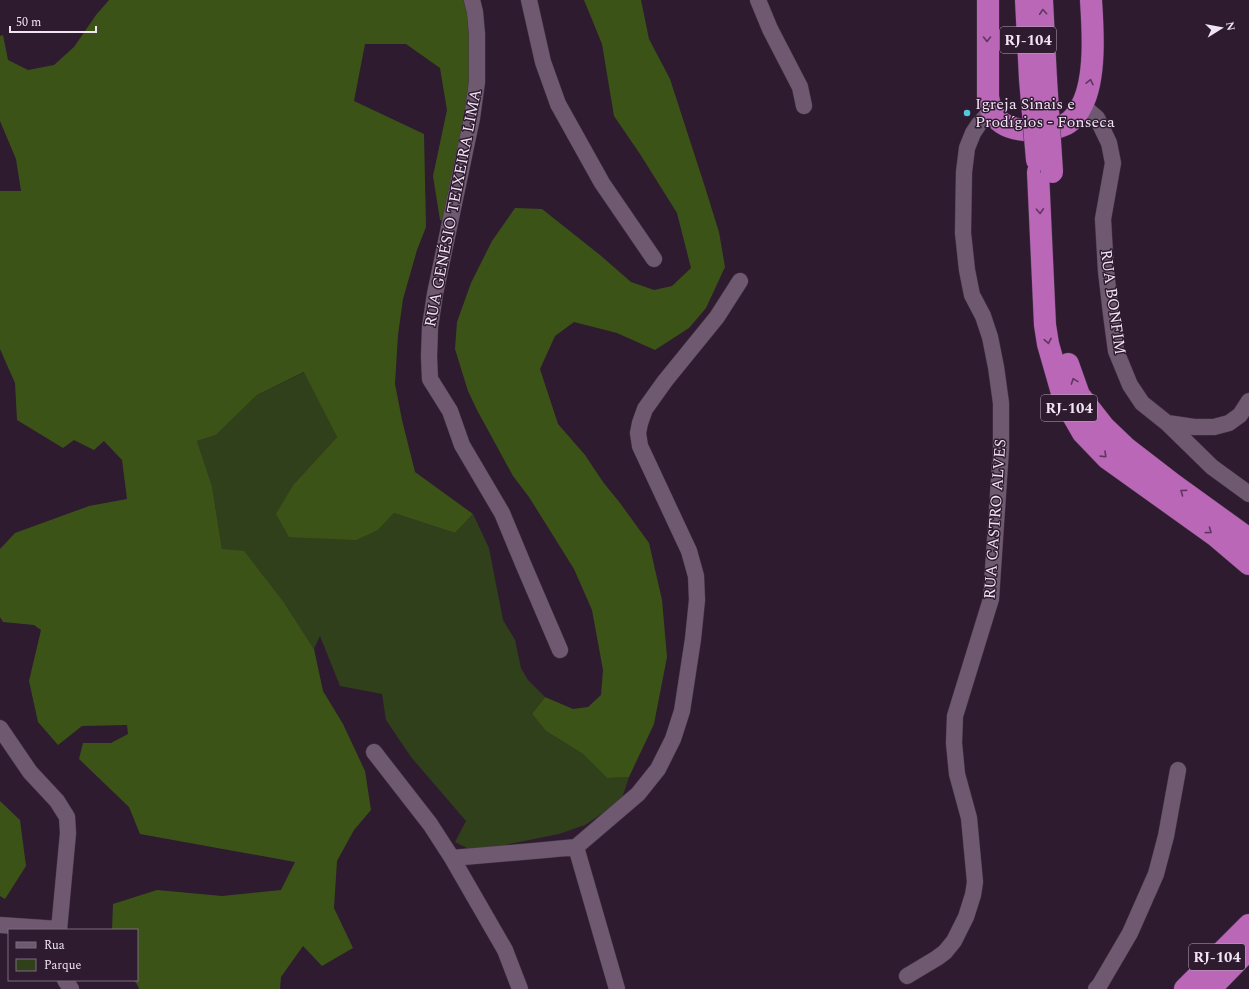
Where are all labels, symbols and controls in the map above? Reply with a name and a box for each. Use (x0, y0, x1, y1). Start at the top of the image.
scale bar (10, 8, 96, 34)
north arrow (1201, 8, 1241, 48)
one-way arrow (1038, 9, 1047, 15)
text: 50 m (16, 13, 41, 32)
text: N (1221, 20, 1240, 32)
road number: RJ-104 (1000, 27, 1056, 53)
one-way arrow (983, 36, 992, 42)
one-way arrow (1085, 79, 1093, 85)
street label: RUA GENÉSIO TEIXEIRA LIMA (418, 87, 488, 329)
place label: Igreja Sinais e Prodígios - Fonseca (975, 92, 1115, 134)
marker: Igreja Sinais e Prodígios - Fonseca (962, 108, 972, 118)
one-way arrow (1035, 208, 1044, 214)
street label: RUA BONFIM (1094, 248, 1132, 356)
one-way arrow (1043, 337, 1052, 344)
one-way arrow (1070, 378, 1079, 385)
road number: RJ-104 (1041, 395, 1097, 421)
street label: RUA CASTRO ALVES (977, 438, 1013, 600)
one-way arrow (1099, 450, 1107, 457)
one-way arrow (1181, 490, 1188, 497)
one-way arrow (1205, 526, 1212, 533)
legend (8, 929, 138, 981)
text: Rua (44, 936, 65, 955)
road number: RJ-104 (1189, 944, 1245, 970)
text: Parque (44, 956, 81, 975)

